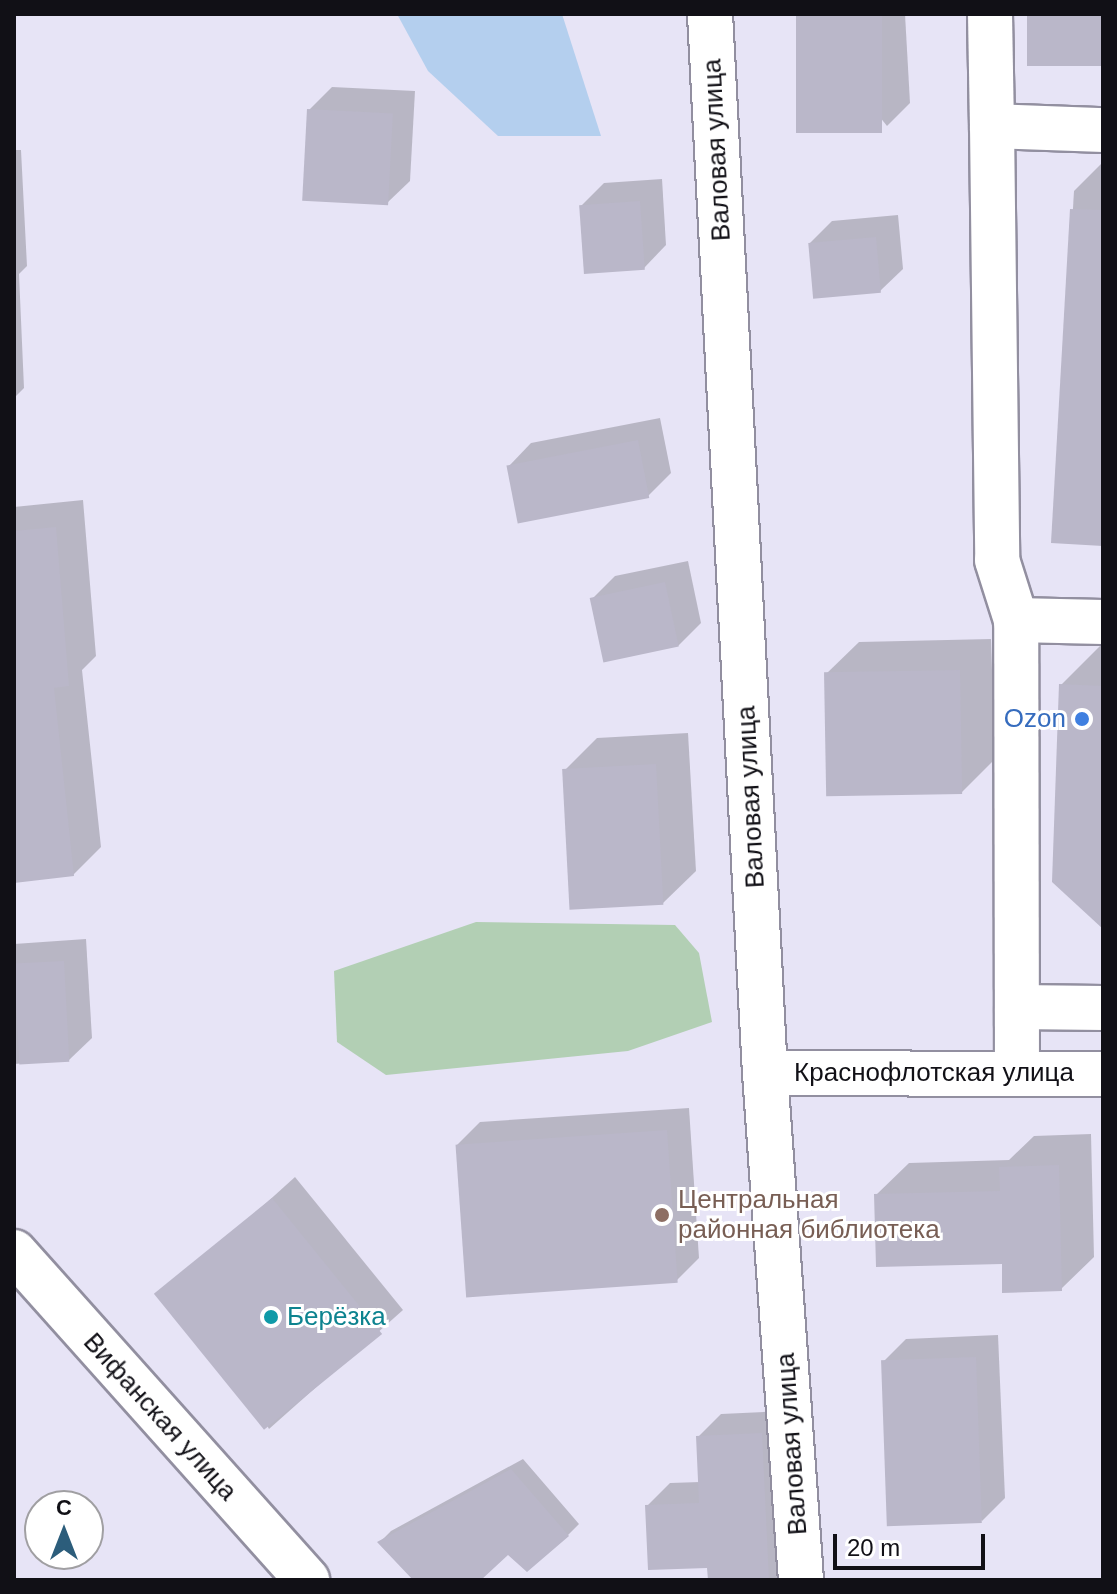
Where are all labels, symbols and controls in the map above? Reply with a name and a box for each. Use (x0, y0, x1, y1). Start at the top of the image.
street label: Валовая улица (697, 58, 737, 242)
place label: Ozon (1004, 703, 1066, 735)
street label: Валовая улица (731, 705, 771, 889)
marker: Ozon (1073, 710, 1091, 728)
street label: Краснофлотская улица (794, 1057, 1074, 1089)
place label: Центральная районная библиотека (678, 1184, 940, 1246)
marker: Центральная районная библиотека (653, 1206, 671, 1224)
place label: Берёзка (287, 1301, 386, 1333)
marker: Берёзка (262, 1308, 280, 1326)
street label: Вифанская улица (77, 1327, 243, 1507)
street label: Валовая улица (770, 1352, 814, 1536)
north arrow (24, 1490, 104, 1570)
text: С (56, 1495, 72, 1520)
scale bar (837, 1518, 989, 1568)
text: 20 m (847, 1534, 900, 1561)

